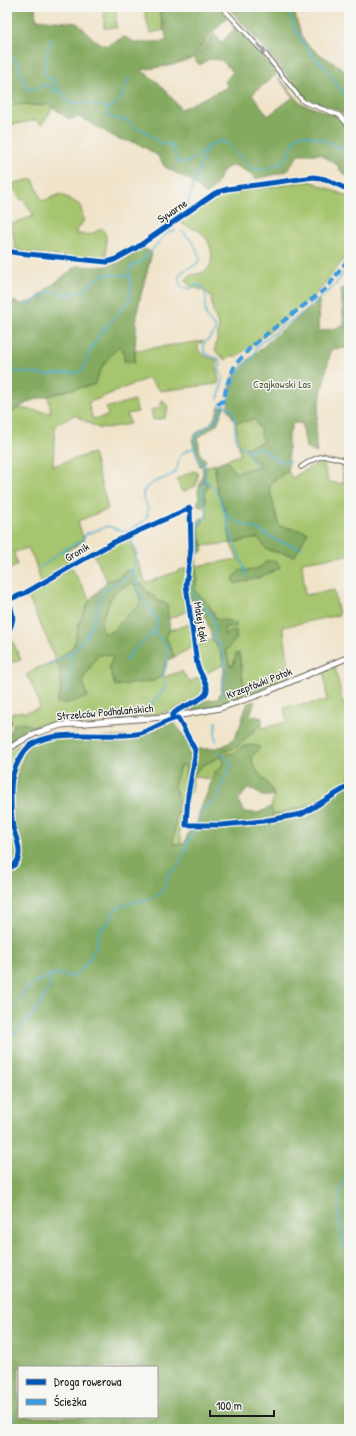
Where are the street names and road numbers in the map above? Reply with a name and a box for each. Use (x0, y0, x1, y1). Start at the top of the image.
street label: Sywarne (155, 196, 190, 226)
street label: Gronik (62, 539, 92, 565)
street label: Małej Łąki (191, 601, 211, 643)
street label: Krzeptówki Potok (224, 664, 294, 702)
street label: Strzelców Podhalańskich (56, 701, 154, 723)

